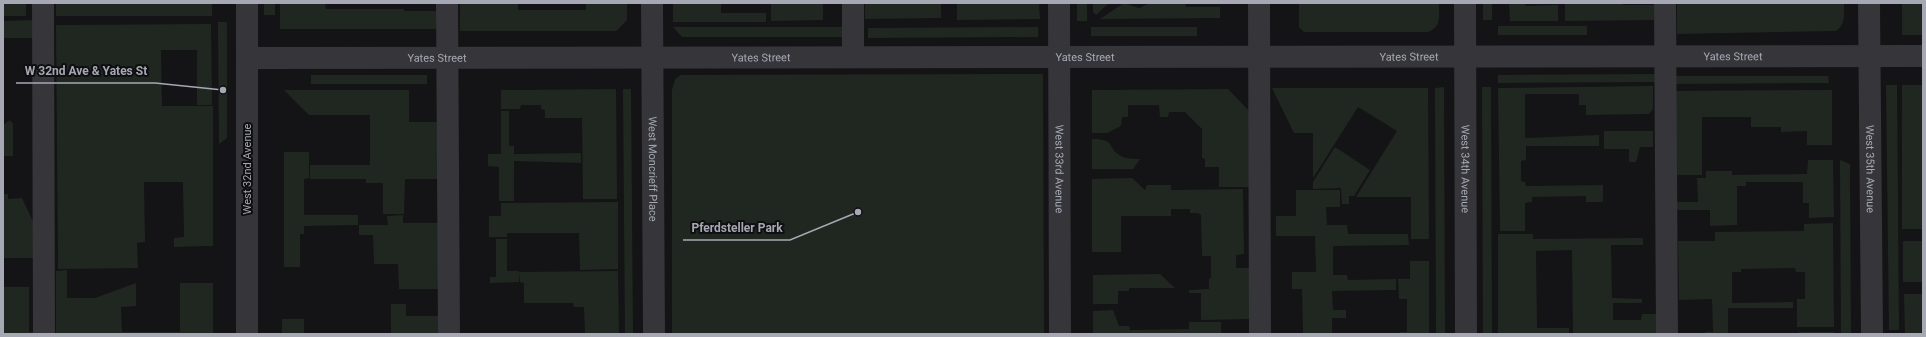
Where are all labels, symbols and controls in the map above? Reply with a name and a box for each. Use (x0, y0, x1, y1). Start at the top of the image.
street label: Yates Street (1055, 50, 1115, 64)
street label: Yates Street (1379, 50, 1439, 63)
street label: Yates Street (1703, 50, 1763, 63)
street label: Yates Street (407, 51, 467, 64)
street label: Yates Street (731, 51, 791, 64)
callout: W 32nd Ave & Yates St (16, 59, 155, 83)
text: W 32nd Ave & Yates St (25, 64, 147, 78)
street label: West Moncrieff Place (646, 116, 660, 222)
street label: West 32nd Avenue (241, 123, 254, 214)
street label: West 33rd Avenue (1053, 125, 1066, 213)
street label: West 34th Avenue (1459, 125, 1472, 213)
street label: West 35th Avenue (1864, 125, 1877, 213)
callout: Pferdsteller Park (683, 216, 790, 240)
text: Pferdsteller Park (691, 221, 783, 235)

